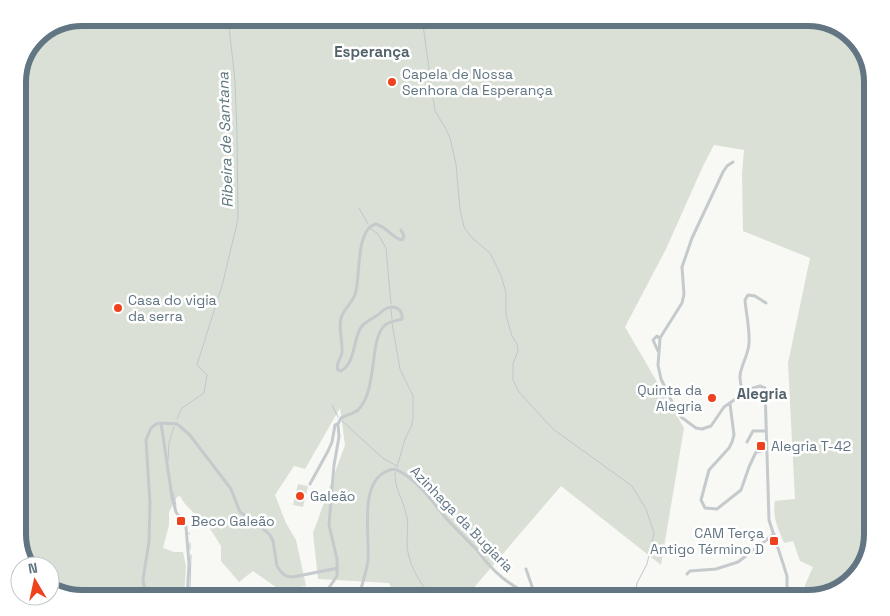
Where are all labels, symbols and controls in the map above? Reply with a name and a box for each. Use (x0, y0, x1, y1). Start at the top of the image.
district label: Esperança (334, 42, 410, 61)
place label: Capela de Nossa Senhora da Esperança (402, 65, 553, 99)
water label: Ribeira de Santana (213, 71, 237, 208)
marker: Capela de Nossa Senhora da Esperança (386, 76, 398, 88)
place label: Casa do vigia da serra (128, 291, 217, 325)
marker: Casa do vigia da serra (112, 302, 124, 314)
place label: Quinta da Alegria (637, 381, 702, 415)
district label: Alegria (737, 384, 787, 403)
marker: Quinta da Alegria (706, 392, 718, 404)
place label: Alegria T-42 (771, 437, 851, 455)
marker: Alegria T-42 (755, 440, 767, 452)
street label: Azinhaga da Bugiaria (407, 462, 517, 576)
place label: Galeão (310, 487, 356, 505)
marker: Galeão (294, 490, 306, 502)
place label: Beco Galeão (191, 512, 275, 530)
marker: Beco Galeão (175, 515, 187, 527)
place label: CAM Terça Antigo Término D (650, 524, 764, 558)
marker: CAM Terça Antigo Término D (768, 535, 780, 547)
north arrow (10, 556, 60, 606)
text: N (27, 559, 39, 578)

